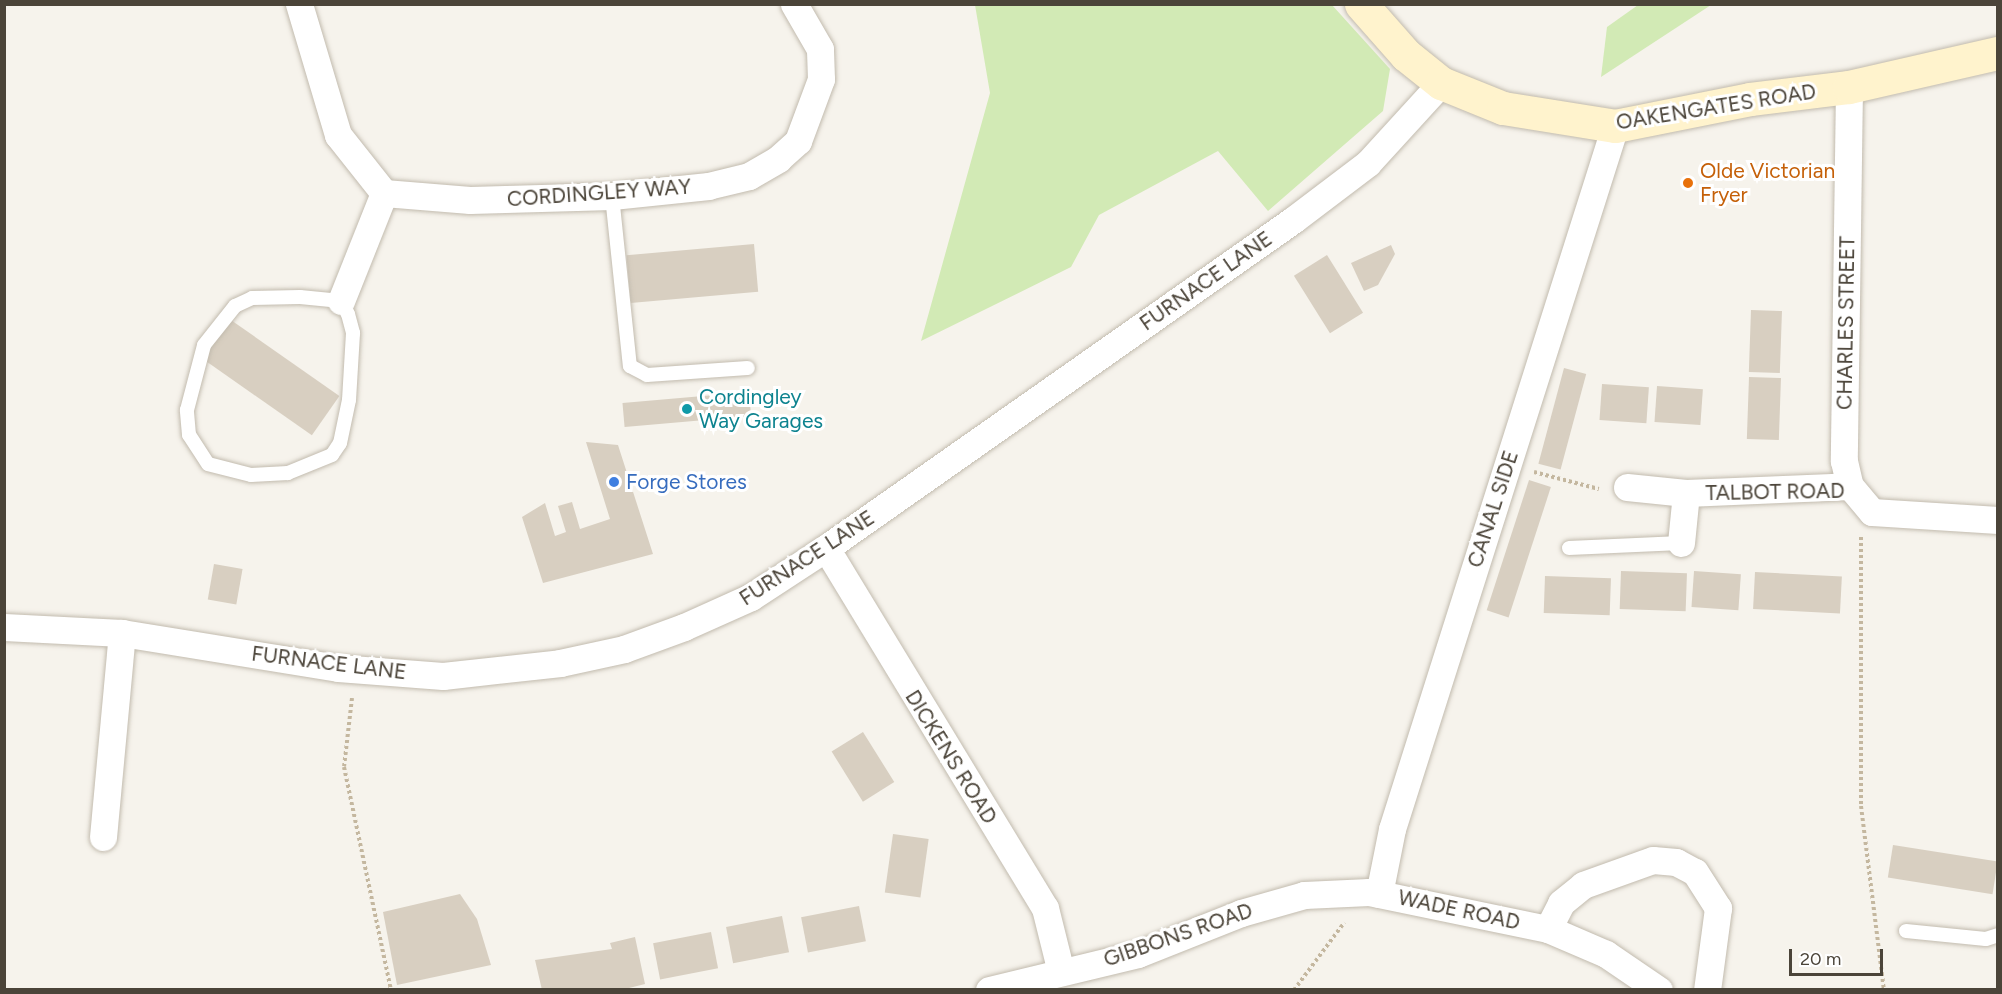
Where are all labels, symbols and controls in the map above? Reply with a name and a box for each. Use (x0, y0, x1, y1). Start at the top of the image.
street label: OAKENGATES ROAD (1614, 79, 1818, 135)
place label: Olde Victorian Fryer (1700, 158, 1835, 208)
street label: CORDINGLEY WAY (506, 174, 692, 212)
marker: Olde Victorian Fryer (1681, 176, 1695, 190)
street label: FURNACE LANE (1135, 226, 1277, 336)
street label: CHARLES STREET (1832, 236, 1860, 410)
place label: Cordingley Way Garages (699, 384, 823, 434)
marker: Cordingley Way Garages (680, 402, 694, 416)
street label: CANAL SIDE (1462, 447, 1524, 571)
place label: Forge Stores (626, 469, 747, 495)
marker: Forge Stores (607, 475, 621, 489)
street label: TALBOT ROAD (1705, 478, 1845, 506)
street label: FURNACE LANE (735, 505, 879, 611)
street label: FURNACE LANE (250, 641, 408, 685)
street label: DICKENS ROAD (900, 685, 1002, 829)
street label: WADE ROAD (1396, 885, 1522, 935)
street label: GIBBONS ROAD (1100, 898, 1256, 972)
scale bar (1792, 937, 1886, 975)
text: 20 m (1800, 948, 1841, 970)

